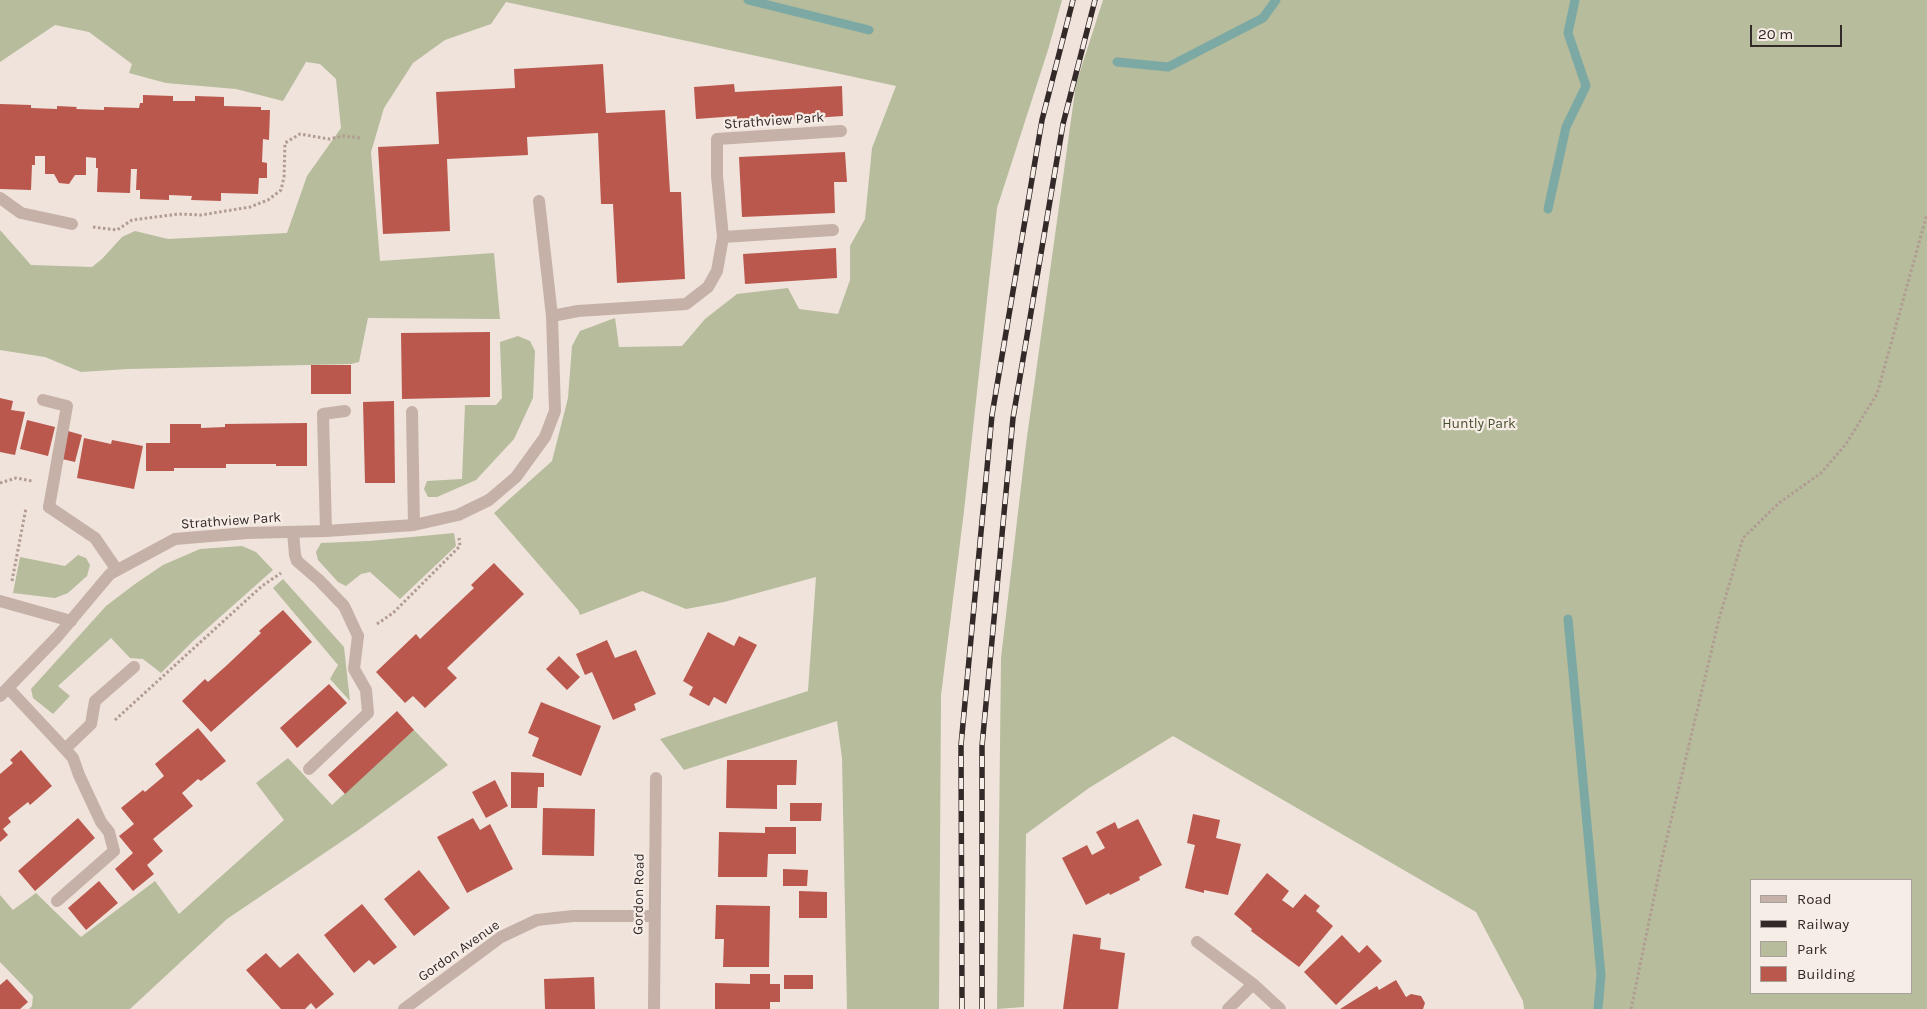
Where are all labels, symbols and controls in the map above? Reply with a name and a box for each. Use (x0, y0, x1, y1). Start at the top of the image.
scale bar (1752, 15, 1844, 47)
text: 20 m (1758, 25, 1793, 43)
street label: Strathview Park (723, 109, 825, 133)
park label: Huntly Park (1442, 416, 1516, 432)
street label: Strathview Park (180, 509, 282, 533)
street label: Gordon Road (630, 853, 648, 935)
legend (1750, 879, 1912, 994)
text: Road (1797, 890, 1832, 908)
text: Railway (1797, 915, 1849, 933)
street label: Gordon Avenue (415, 917, 503, 985)
text: Park (1797, 940, 1827, 958)
text: Building (1797, 965, 1855, 983)

